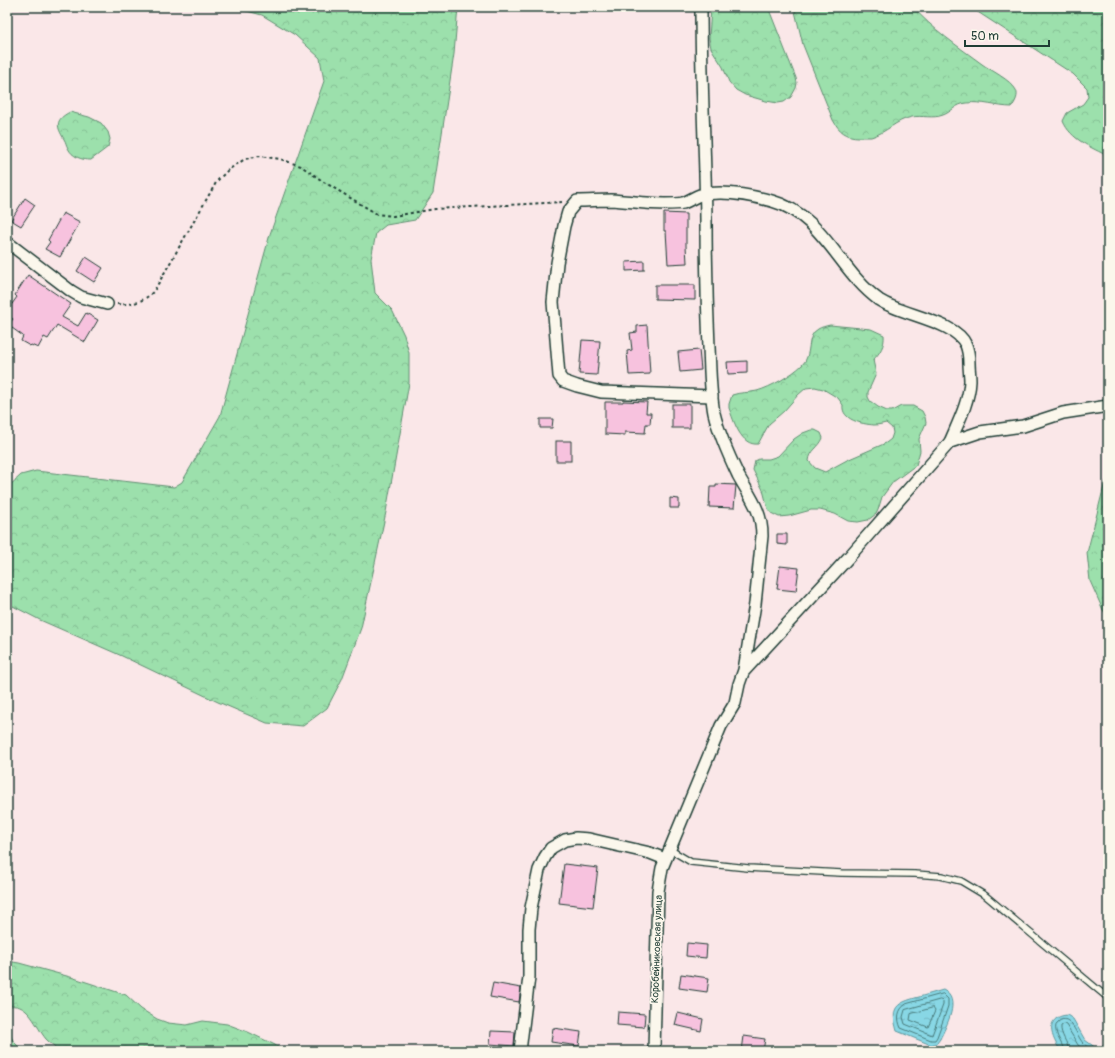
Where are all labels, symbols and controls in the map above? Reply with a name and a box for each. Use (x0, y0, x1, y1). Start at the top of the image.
scale bar (965, 22, 1049, 48)
text: 50 m (971, 29, 999, 44)
street label: Коробейниковская улица (649, 894, 665, 1003)

